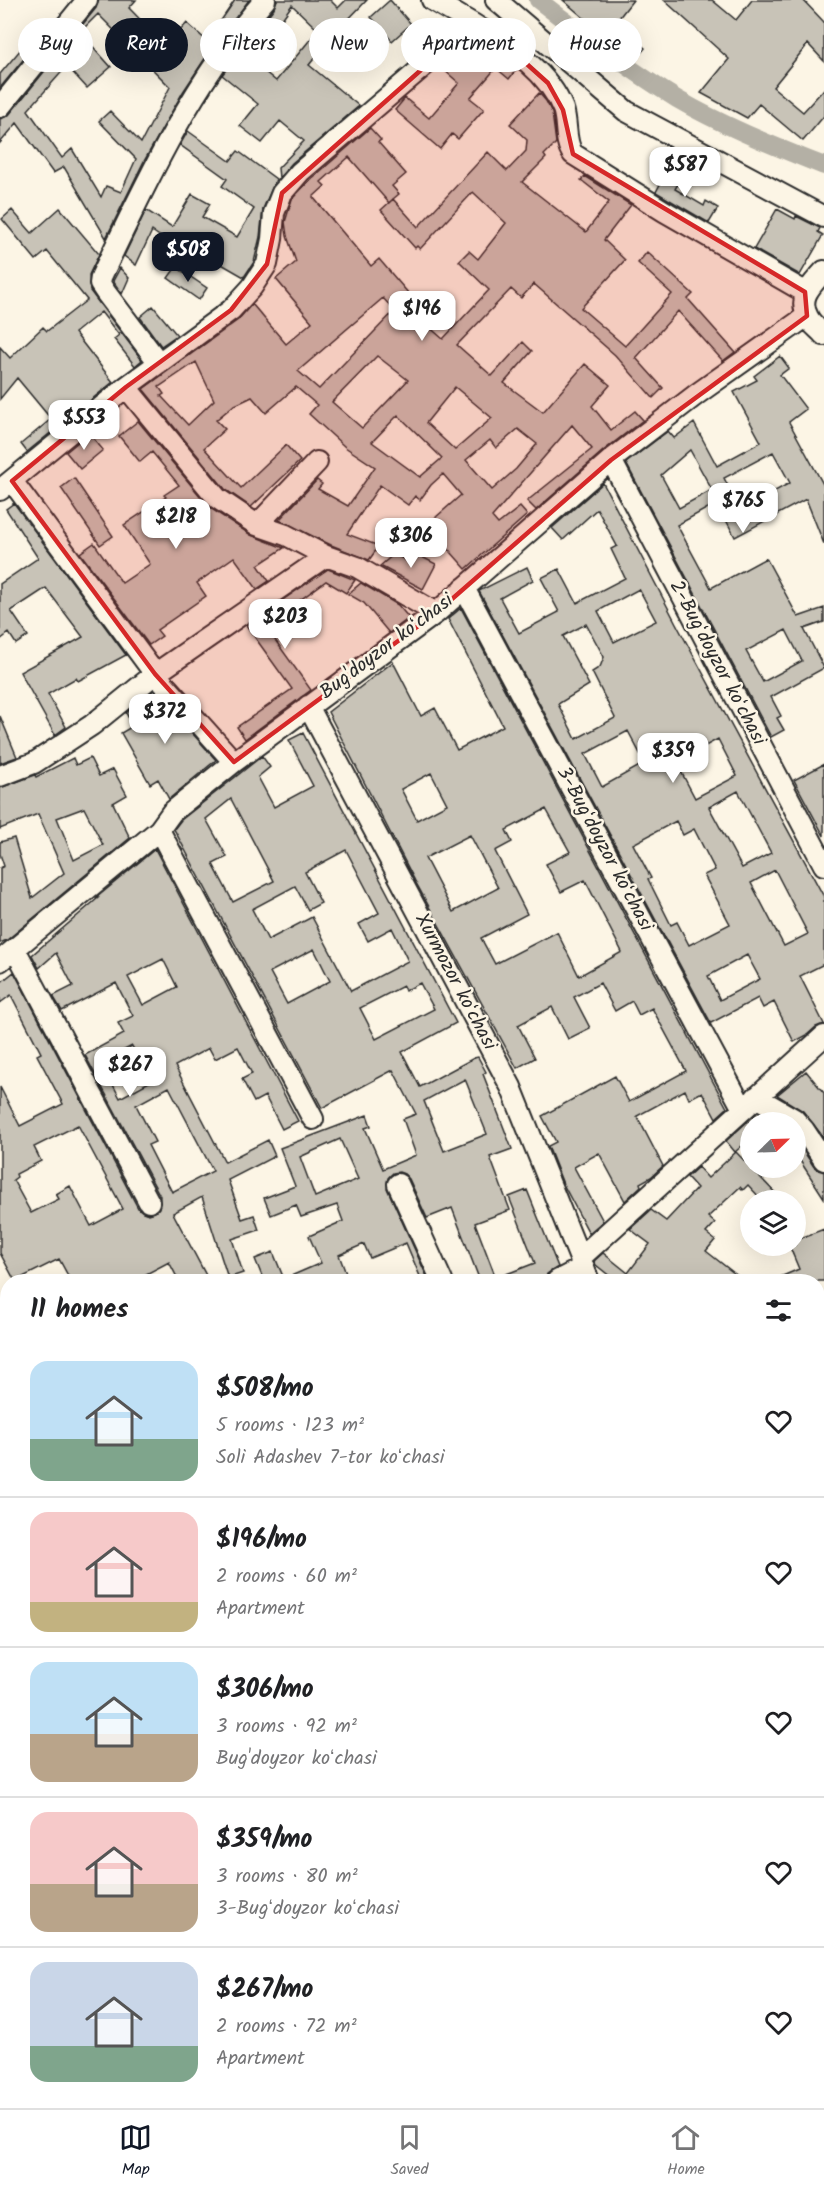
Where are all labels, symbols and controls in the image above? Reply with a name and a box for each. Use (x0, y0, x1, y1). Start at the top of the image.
chip: Buy (18, 18, 93, 72)
chip: Rent (105, 18, 188, 72)
chip: Filters (200, 18, 297, 72)
chip: New (309, 18, 389, 72)
chip: Apartment (401, 18, 536, 72)
chip: House (548, 18, 642, 72)
pin: $587 (649, 147, 721, 198)
text: $587 (663, 150, 707, 182)
pin: $508 (152, 232, 224, 283)
text: $508 (166, 235, 210, 267)
pin: $196 (386, 291, 458, 342)
text: $196 (403, 294, 441, 326)
pin: $553 (48, 400, 120, 451)
text: $553 (62, 403, 106, 435)
pin: $765 (707, 483, 779, 534)
text: $765 (722, 486, 764, 518)
pin: $218 (140, 499, 212, 550)
text: $218 (155, 502, 197, 534)
pin: $306 (375, 518, 447, 569)
text: $306 (389, 521, 433, 553)
street label: 2-Bugʻdoyzor koʻchasi (660, 575, 775, 752)
street label: Bug'doyzor koʻchasi (313, 585, 462, 708)
pin: $203 (249, 599, 321, 650)
text: $203 (263, 602, 307, 634)
pin: $372 (129, 694, 201, 745)
text: $372 (143, 697, 187, 729)
pin: $359 (637, 733, 709, 784)
text: $359 (651, 736, 695, 768)
street label: 3-Bugʻdoyzor koʻchasi (547, 761, 662, 938)
street label: Xurmozor koʻchasi (405, 908, 505, 1057)
pin: $267 (94, 1047, 166, 1098)
text: $267 (108, 1050, 152, 1082)
north arrow (740, 1112, 806, 1178)
map controls (740, 1112, 806, 1256)
button: layers (740, 1190, 806, 1256)
text: 11 homes (30, 1289, 128, 1331)
icon: filters (762, 1294, 795, 1327)
text: $508/mo (216, 1368, 314, 1410)
icon: home (78, 1385, 150, 1457)
icon: heart (762, 1405, 795, 1438)
text: 5 rooms · 123 m² (216, 1410, 364, 1442)
text: Soli Adashev 7-tor koʻchasi (216, 1442, 445, 1474)
text: $196/mo (216, 1519, 307, 1561)
icon: home (78, 1536, 150, 1608)
icon: heart (762, 1556, 795, 1589)
text: 2 rooms · 60 m² (216, 1561, 357, 1593)
text: Apartment (216, 1593, 305, 1625)
text: $306/mo (216, 1669, 314, 1711)
icon: home (78, 1686, 150, 1758)
icon: heart (762, 1706, 795, 1739)
text: 3 rooms · 92 m² (216, 1711, 357, 1743)
text: Bug'doyzor koʻchasi (216, 1743, 377, 1775)
text: $359/mo (216, 1819, 312, 1861)
icon: home (78, 1836, 150, 1908)
icon: heart (762, 1856, 795, 1889)
text: 3 rooms · 80 m² (216, 1861, 358, 1893)
text: 3-Bugʻdoyzor koʻchasi (216, 1893, 399, 1925)
text: $267/mo (216, 1969, 313, 2011)
icon: home (78, 1986, 150, 2058)
icon: heart (762, 2006, 795, 2039)
text: 2 rooms · 72 m² (216, 2011, 357, 2043)
text: Apartment (216, 2043, 305, 2075)
tab: Map (119, 2121, 152, 2182)
tab: Saved (391, 2121, 429, 2182)
tab: Home (667, 2121, 705, 2182)

